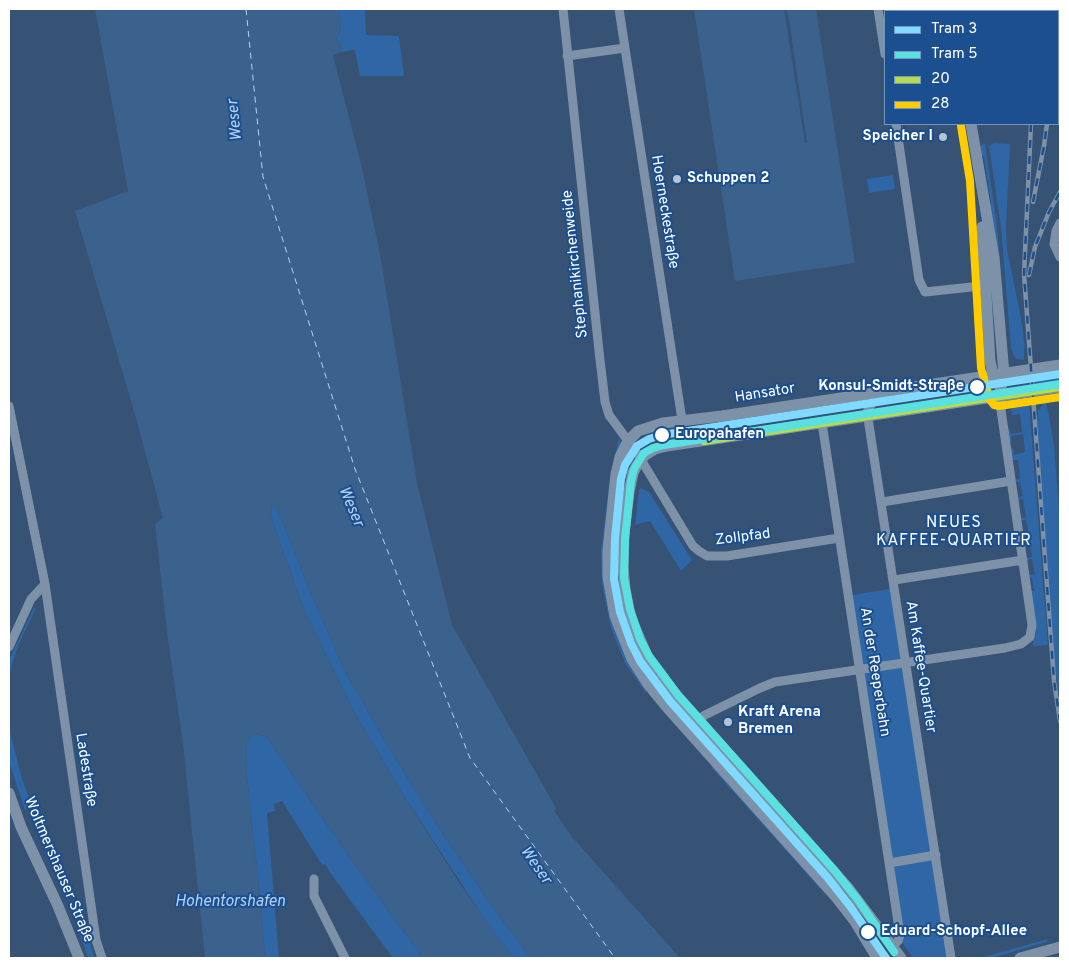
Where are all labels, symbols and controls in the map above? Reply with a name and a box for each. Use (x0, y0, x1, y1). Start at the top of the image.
legend (884, 10, 1059, 125)
text: Tram 3 (931, 20, 977, 39)
text: Tram 5 (931, 45, 978, 64)
text: 20 (931, 70, 950, 89)
text: 28 (931, 95, 949, 114)
water label: Weser (224, 98, 248, 142)
place label: Speicher I (863, 128, 933, 146)
marker: Speicher I (937, 131, 949, 143)
street label: Hoerneckestraße (646, 154, 682, 270)
place label: Schuppen 2 (687, 170, 769, 188)
marker: Schuppen 2 (671, 173, 683, 185)
street label: Stephanikirchenweide (559, 189, 593, 339)
place label: Konsul-Smidt-Straße (818, 378, 964, 396)
marker: Konsul-Smidt-Straße (968, 378, 986, 396)
street label: Hansator (734, 380, 796, 408)
marker: Europahafen (653, 426, 671, 444)
place label: Europahafen (675, 426, 764, 444)
water label: Weser (333, 484, 367, 530)
district label: NEUES KAFFEE-QUARTIER (874, 514, 1034, 552)
street label: Zollpfad (714, 526, 772, 550)
street label: Am Kaffee-Quartier (901, 600, 939, 734)
street label: An der Reeperbahn (855, 606, 893, 738)
place label: Kraft Arena Bremen (738, 704, 821, 739)
marker: Kraft Arena Bremen (722, 716, 734, 728)
street label: Ladestraße (70, 732, 100, 808)
street label: Woltmershauser Straße (19, 794, 97, 946)
water label: Weser (515, 843, 555, 889)
water label: Hohentorshafen (175, 893, 285, 913)
marker: Eduard-Schopf-Allee (859, 923, 877, 941)
place label: Eduard-Schopf-Allee (881, 923, 1027, 941)

